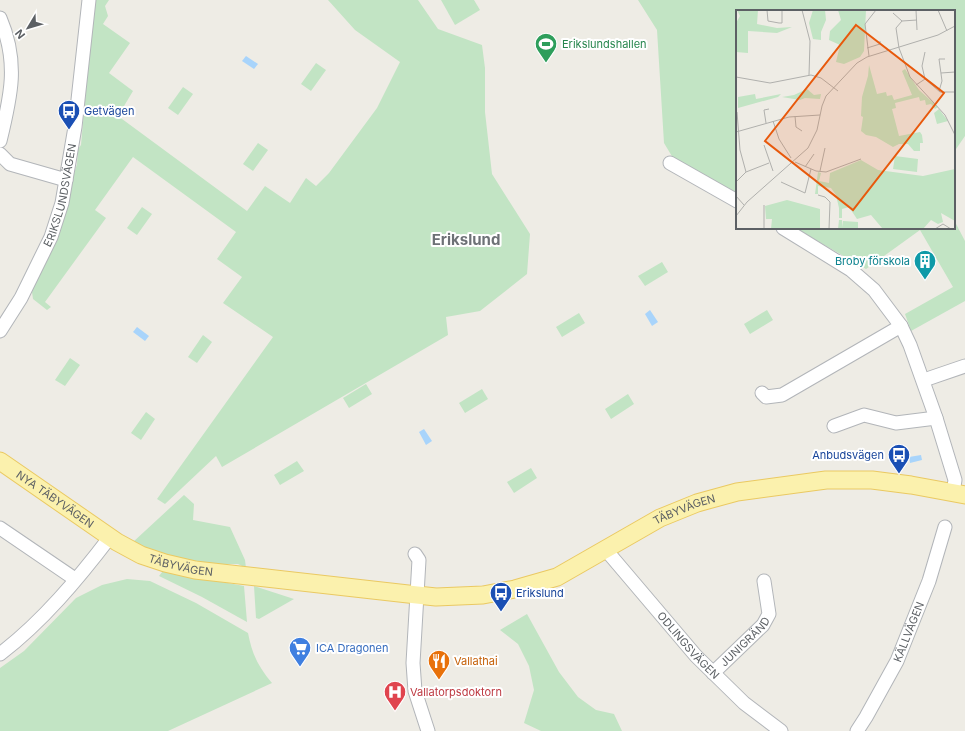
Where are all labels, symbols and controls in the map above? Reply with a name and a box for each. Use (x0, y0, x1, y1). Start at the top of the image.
north arrow (8, 8, 48, 48)
inset map (736, 10, 955, 229)
text: N (12, 27, 28, 42)
sports icon: Erikslundshallen (533, 31, 559, 64)
place label: Erikslundshallen (562, 37, 647, 51)
bus stop icon: Getvägen (56, 98, 82, 131)
place label: Getvägen (84, 104, 134, 118)
street label: ERIKSLUNDSVÄGEN (40, 143, 79, 249)
district label: Erikslund (432, 230, 500, 249)
building icon: Broby förskola (912, 248, 938, 281)
place label: Broby förskola (835, 254, 910, 268)
bus stop icon: Anbudsvägen (886, 442, 912, 475)
place label: Anbudsvägen (812, 448, 884, 462)
street label: NYA TÄBYVÄGEN (14, 467, 97, 531)
street label: TÄBYVÄGEN (650, 491, 717, 528)
street label: TÄBYVÄGEN (147, 551, 214, 579)
bus stop icon: Erikslund (488, 580, 514, 613)
place label: Erikslund (516, 586, 564, 600)
street label: KÄLLVÄGEN (890, 600, 927, 664)
street label: ODLINGSVÄGEN (654, 609, 722, 682)
street label: JUNIGRÄND (717, 614, 773, 669)
supermarket icon: ICA Dragonen (287, 635, 313, 668)
place label: ICA Dragonen (316, 641, 388, 655)
restaurant icon: Vallathai (426, 648, 452, 681)
place label: Vallathai (454, 654, 498, 668)
hospital icon: Vallatorpsdoktorn (382, 679, 408, 712)
place label: Vallatorpsdoktorn (410, 685, 502, 699)

